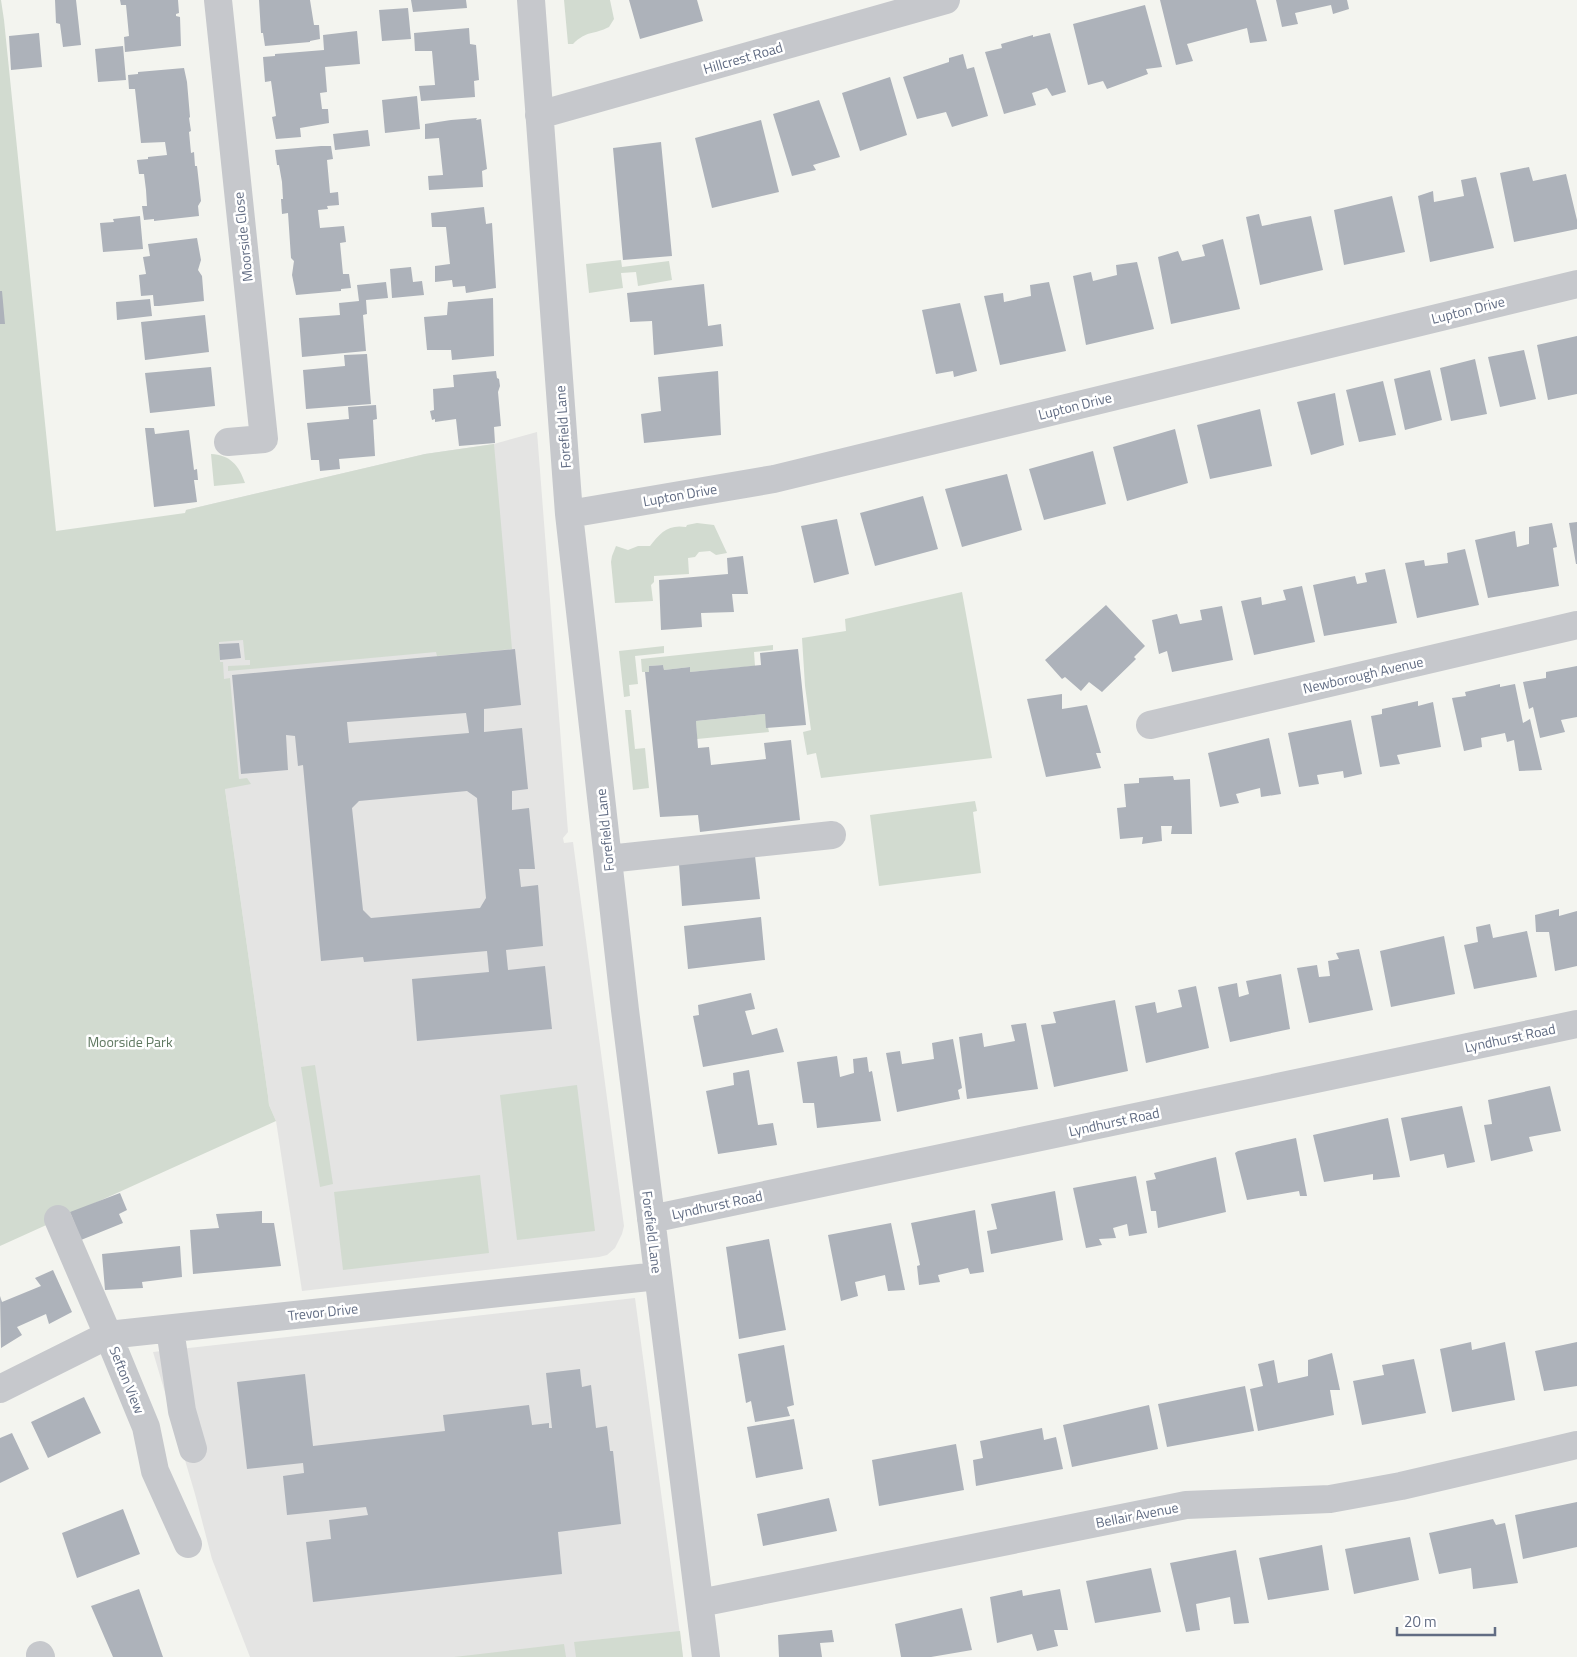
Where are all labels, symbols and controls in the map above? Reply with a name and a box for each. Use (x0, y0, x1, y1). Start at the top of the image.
street label: Hillcrest Road (701, 36, 785, 79)
street label: Moorside Close (227, 191, 258, 283)
street label: Lupton Drive (1429, 290, 1507, 329)
street label: Forefield Lane (549, 385, 576, 469)
street label: Lupton Drive (1036, 386, 1114, 425)
street label: Lupton Drive (641, 478, 719, 511)
street label: Newborough Avenue (1301, 650, 1425, 699)
street label: Forefield Lane (590, 788, 619, 872)
street label: Lyndhurst Road (1463, 1018, 1557, 1057)
park label: Moorside Park (87, 1031, 173, 1052)
street label: Lyndhurst Road (1067, 1102, 1161, 1141)
street label: Lyndhurst Road (670, 1185, 764, 1224)
street label: Forefield Lane (637, 1189, 668, 1274)
street label: Trevor Drive (287, 1297, 359, 1326)
street label: Sefton View (104, 1343, 151, 1417)
street label: Bellair Avenue (1094, 1496, 1180, 1533)
scale bar (1397, 1604, 1494, 1636)
text: 20 m (1404, 1610, 1437, 1633)

